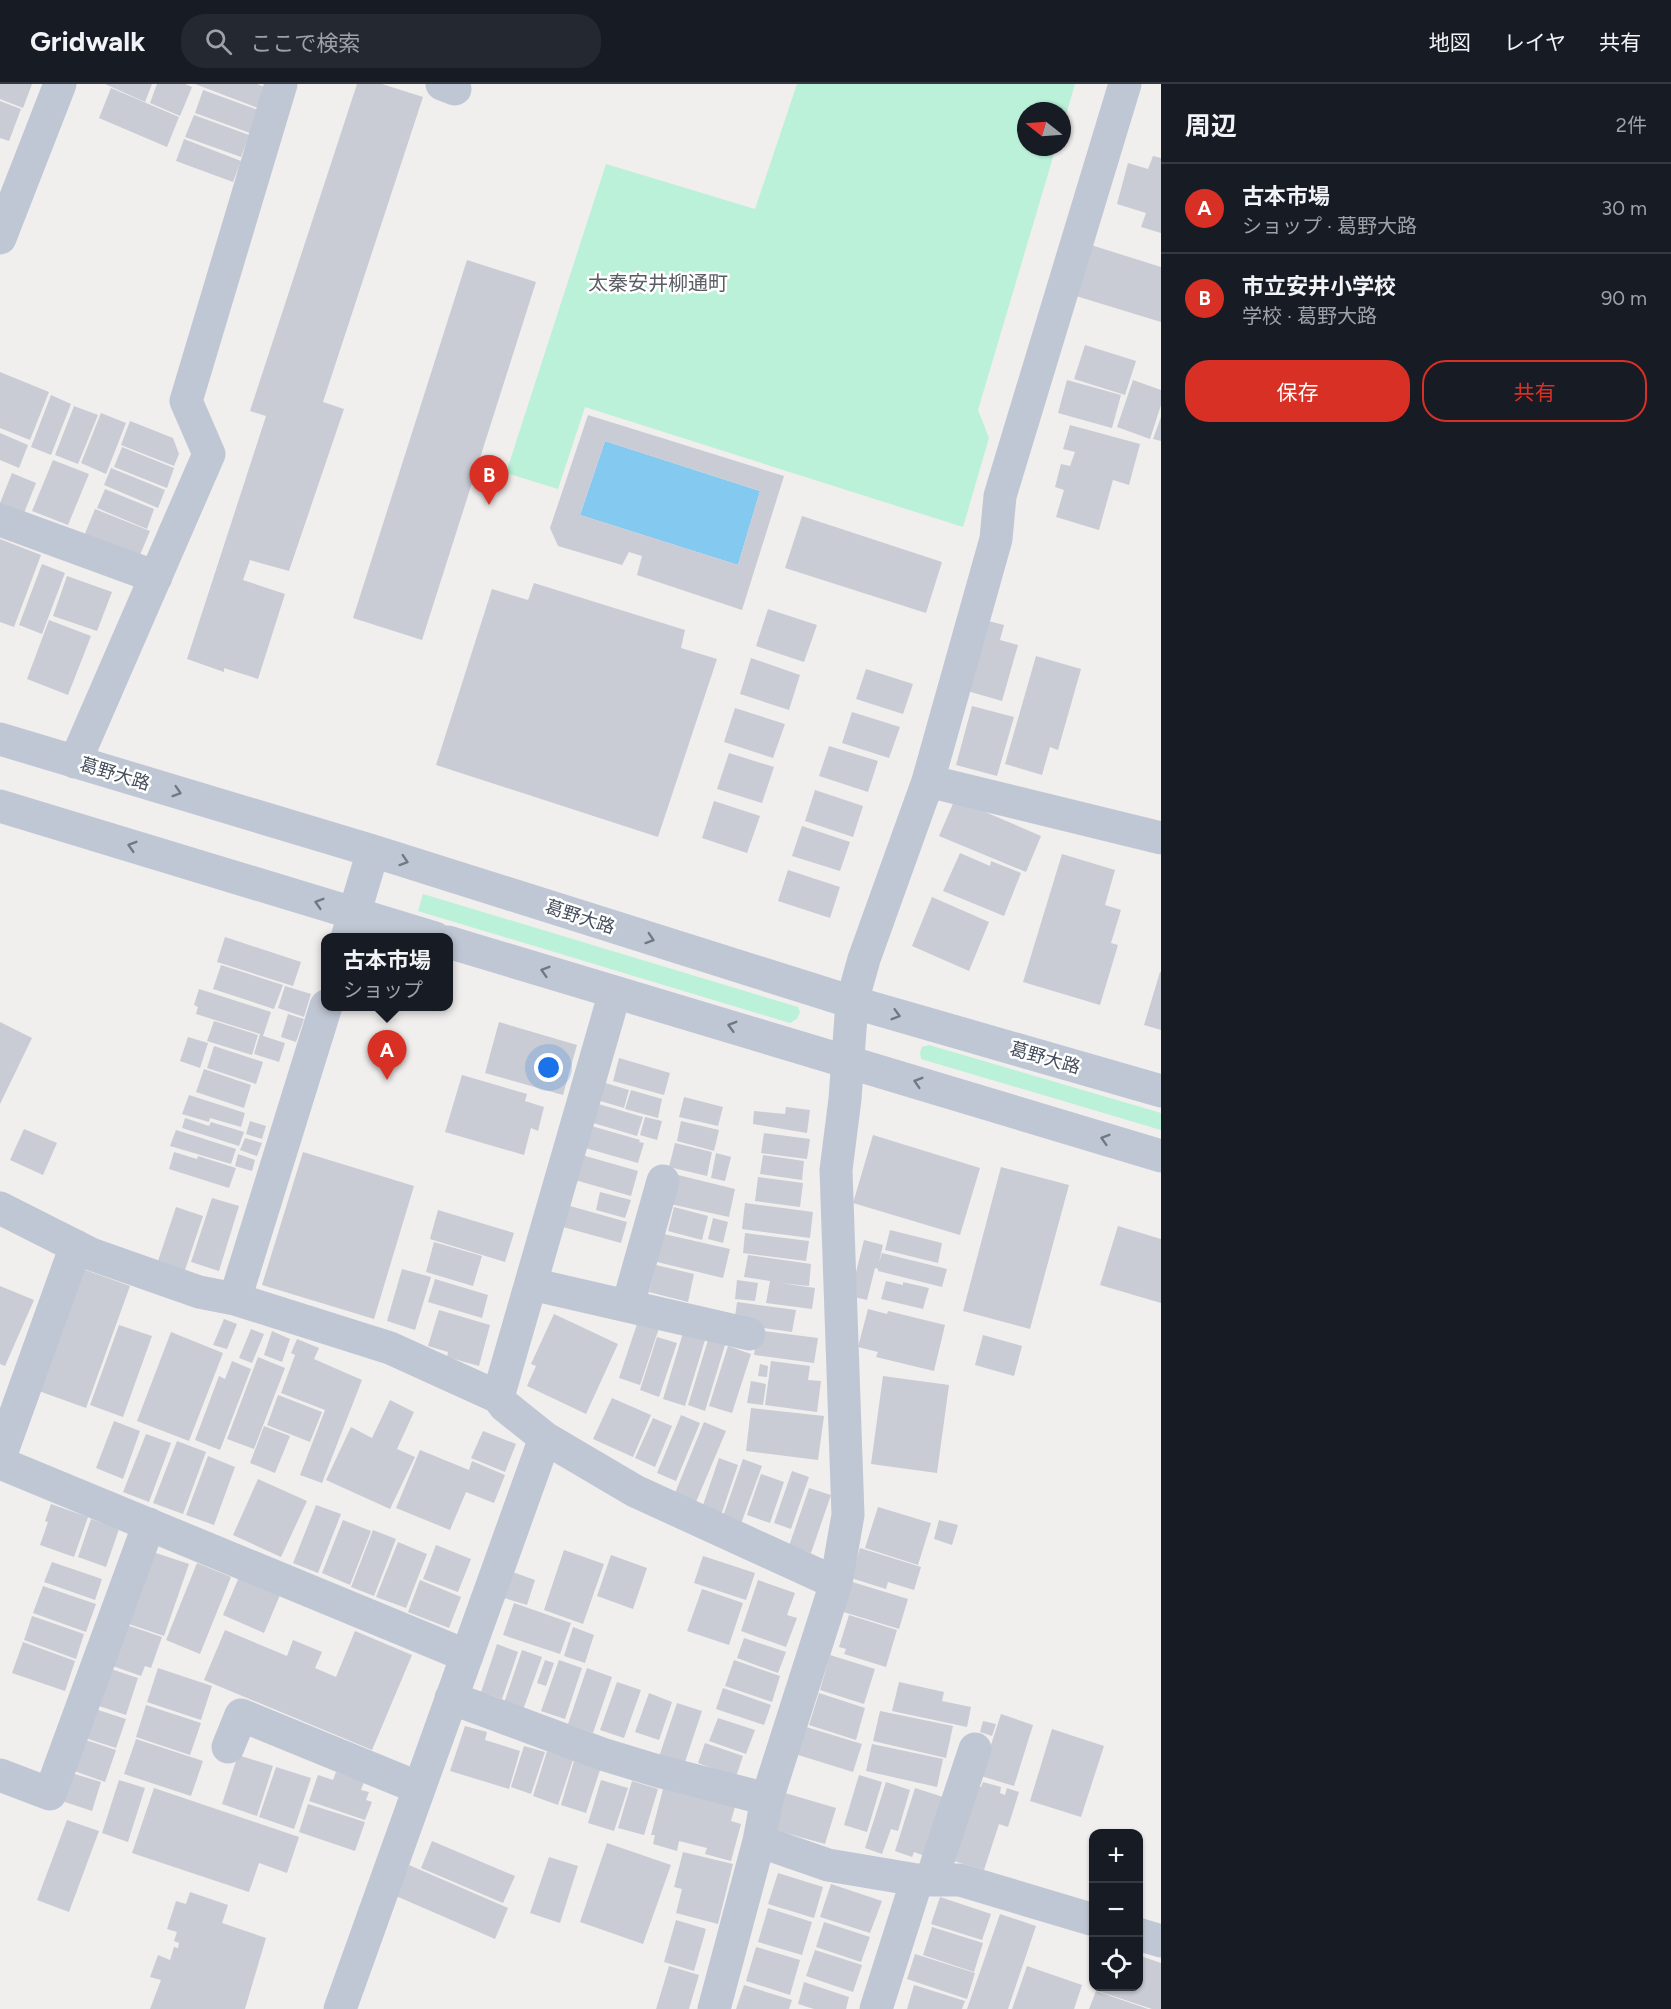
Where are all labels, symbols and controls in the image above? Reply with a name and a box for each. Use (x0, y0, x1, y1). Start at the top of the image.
search box (181, 14, 601, 68)
text: Gridwalk (30, 24, 145, 58)
icon: search (202, 25, 235, 58)
text: ここで検索 (250, 30, 360, 57)
text: 地図 (1429, 30, 1471, 55)
text: レイヤ (1504, 30, 1566, 55)
text: 共有 (1599, 30, 1641, 55)
north arrow (1017, 102, 1071, 156)
text: 周辺 (1185, 110, 1237, 142)
text: 2件 (1616, 113, 1647, 137)
text: 古本市場 (1242, 183, 1330, 210)
text: A (1197, 196, 1212, 220)
text: 30 m (1601, 196, 1647, 220)
text: ショップ · 葛野大路 (1242, 214, 1417, 238)
district label: 太秦安井柳通町 (588, 271, 728, 295)
text: 市立安井小学校 (1242, 273, 1396, 300)
text: B (1198, 286, 1211, 310)
text: 90 m (1601, 286, 1647, 310)
text: 学校 · 葛野大路 (1242, 304, 1377, 328)
button: 保存 (1185, 360, 1410, 422)
button: 共有 (1422, 360, 1647, 422)
pin: B (470, 456, 508, 505)
street label: 葛野大路 (77, 753, 153, 795)
one-way arrow (171, 785, 182, 797)
one-way arrow (127, 841, 138, 853)
one-way arrow (398, 854, 409, 866)
street label: 葛野大路 (542, 895, 618, 939)
one-way arrow (314, 898, 325, 910)
one-way arrow (644, 931, 655, 944)
popup (321, 933, 453, 1011)
text: 古本市場 (343, 947, 431, 974)
one-way arrow (540, 966, 551, 978)
text: ショップ (343, 978, 423, 1002)
one-way arrow (890, 1008, 901, 1020)
one-way arrow (727, 1021, 737, 1033)
pin: A (368, 1030, 406, 1080)
street label: 葛野大路 (1007, 1038, 1083, 1078)
your location (534, 1053, 563, 1082)
one-way arrow (913, 1077, 924, 1089)
one-way arrow (1100, 1134, 1111, 1146)
map controls (1089, 1829, 1143, 1991)
button: + (1089, 1829, 1143, 1883)
button: − (1089, 1883, 1143, 1937)
button: locate (1089, 1937, 1143, 1991)

